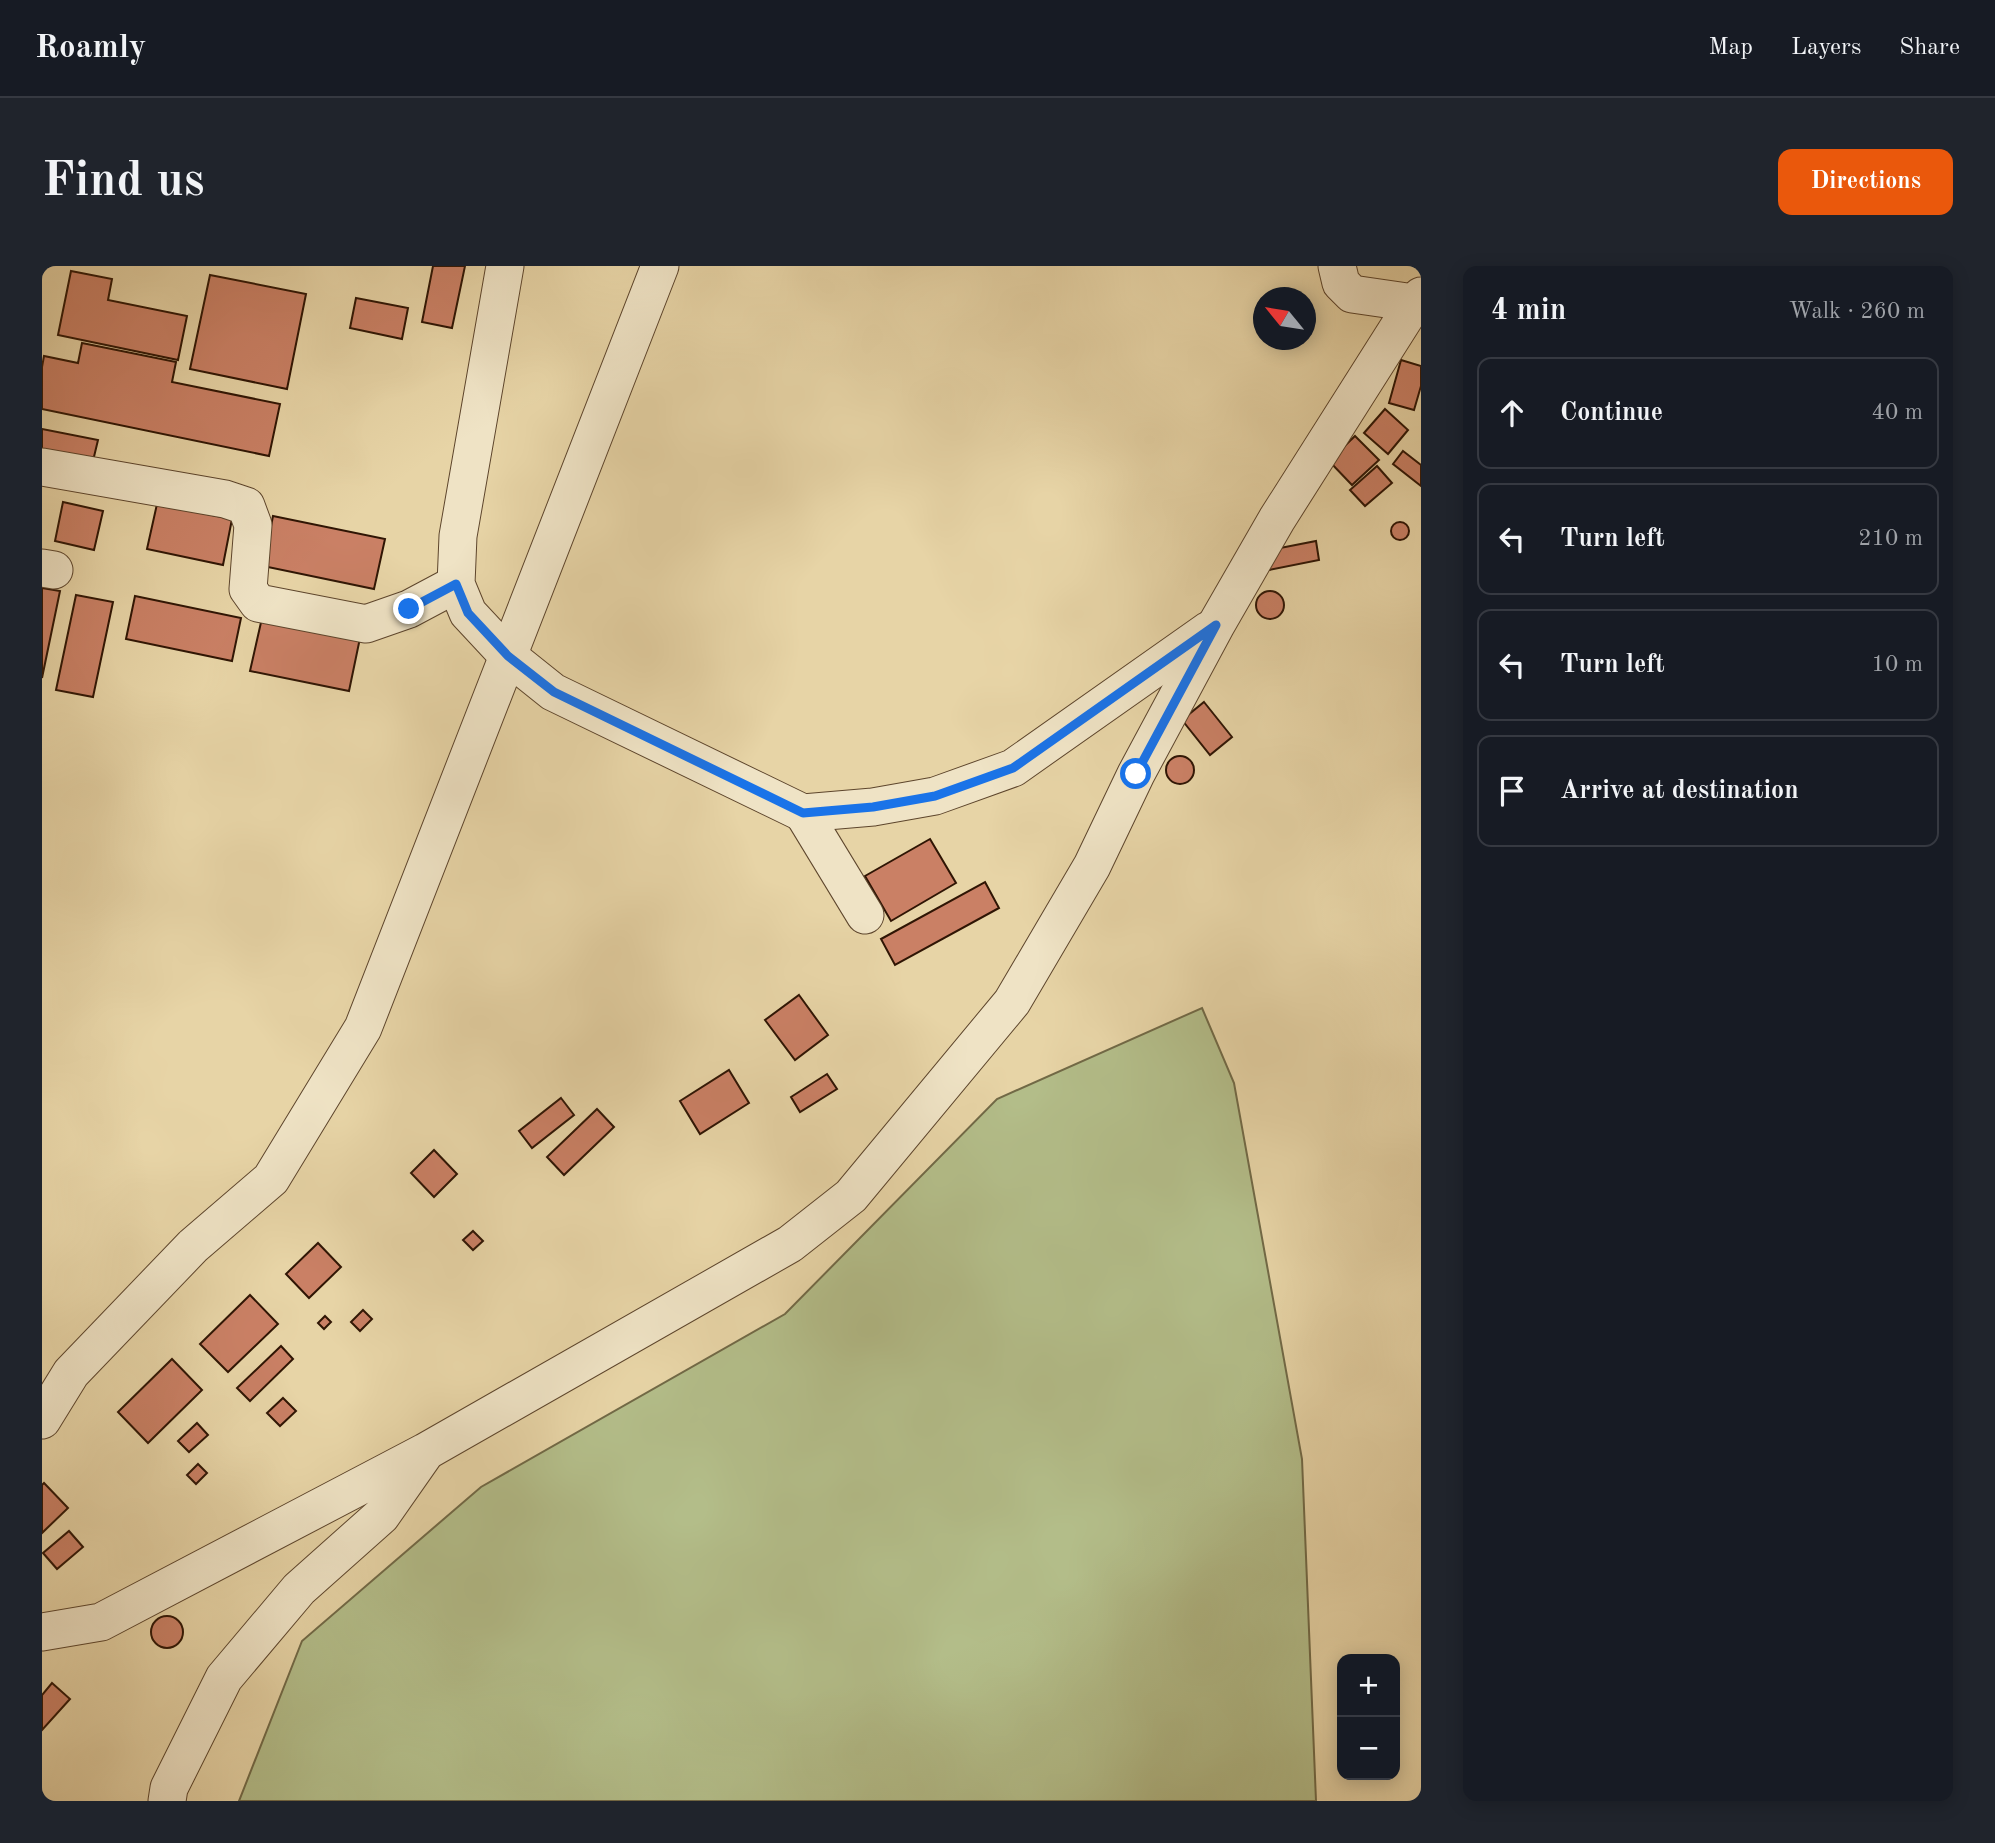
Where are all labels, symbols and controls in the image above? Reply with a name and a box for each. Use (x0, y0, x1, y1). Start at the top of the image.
text: Roamly (35, 32, 146, 65)
text: Map (1709, 36, 1753, 60)
text: Layers (1791, 36, 1861, 60)
text: Share (1899, 36, 1960, 60)
button: Directions (1778, 149, 1953, 215)
text: Find us (42, 158, 205, 207)
north arrow (1253, 287, 1316, 350)
text: 4 min (1491, 296, 1566, 326)
text: Walk · 260 m (1789, 300, 1925, 323)
icon: ahead (1493, 394, 1531, 432)
text: Continue (1560, 400, 1663, 426)
text: 40 m (1872, 401, 1923, 424)
icon: left (1493, 520, 1531, 558)
text: Turn left (1560, 526, 1665, 552)
text: 210 m (1858, 527, 1923, 550)
route end (393, 593, 424, 624)
icon: left (1493, 646, 1531, 684)
text: Turn left (1560, 652, 1665, 678)
text: 10 m (1872, 653, 1923, 676)
route start (1120, 758, 1151, 789)
icon: arrive (1493, 772, 1531, 810)
text: Arrive at destination (1560, 778, 1799, 804)
map controls (1337, 1654, 1400, 1780)
button: + (1337, 1654, 1400, 1717)
button: − (1337, 1717, 1400, 1780)

